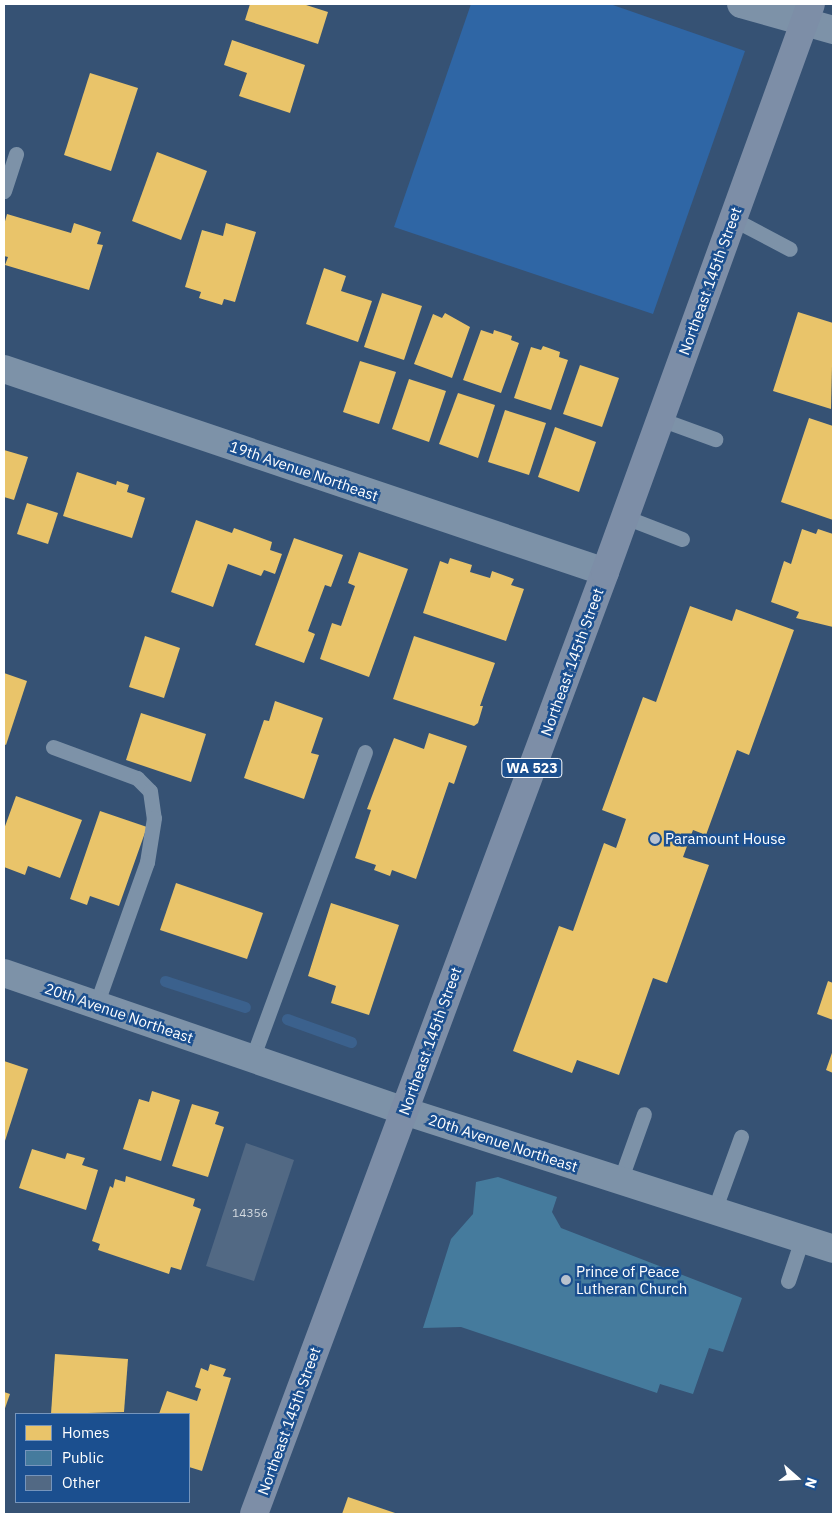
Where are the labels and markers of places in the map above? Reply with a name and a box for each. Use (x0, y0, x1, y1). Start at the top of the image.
place label: Paramount House (665, 830, 786, 848)
marker: Paramount House (649, 833, 661, 845)
place label: Prince of Peace Lutheran Church (576, 1262, 687, 1297)
marker: Prince of Peace Lutheran Church (560, 1274, 572, 1286)

